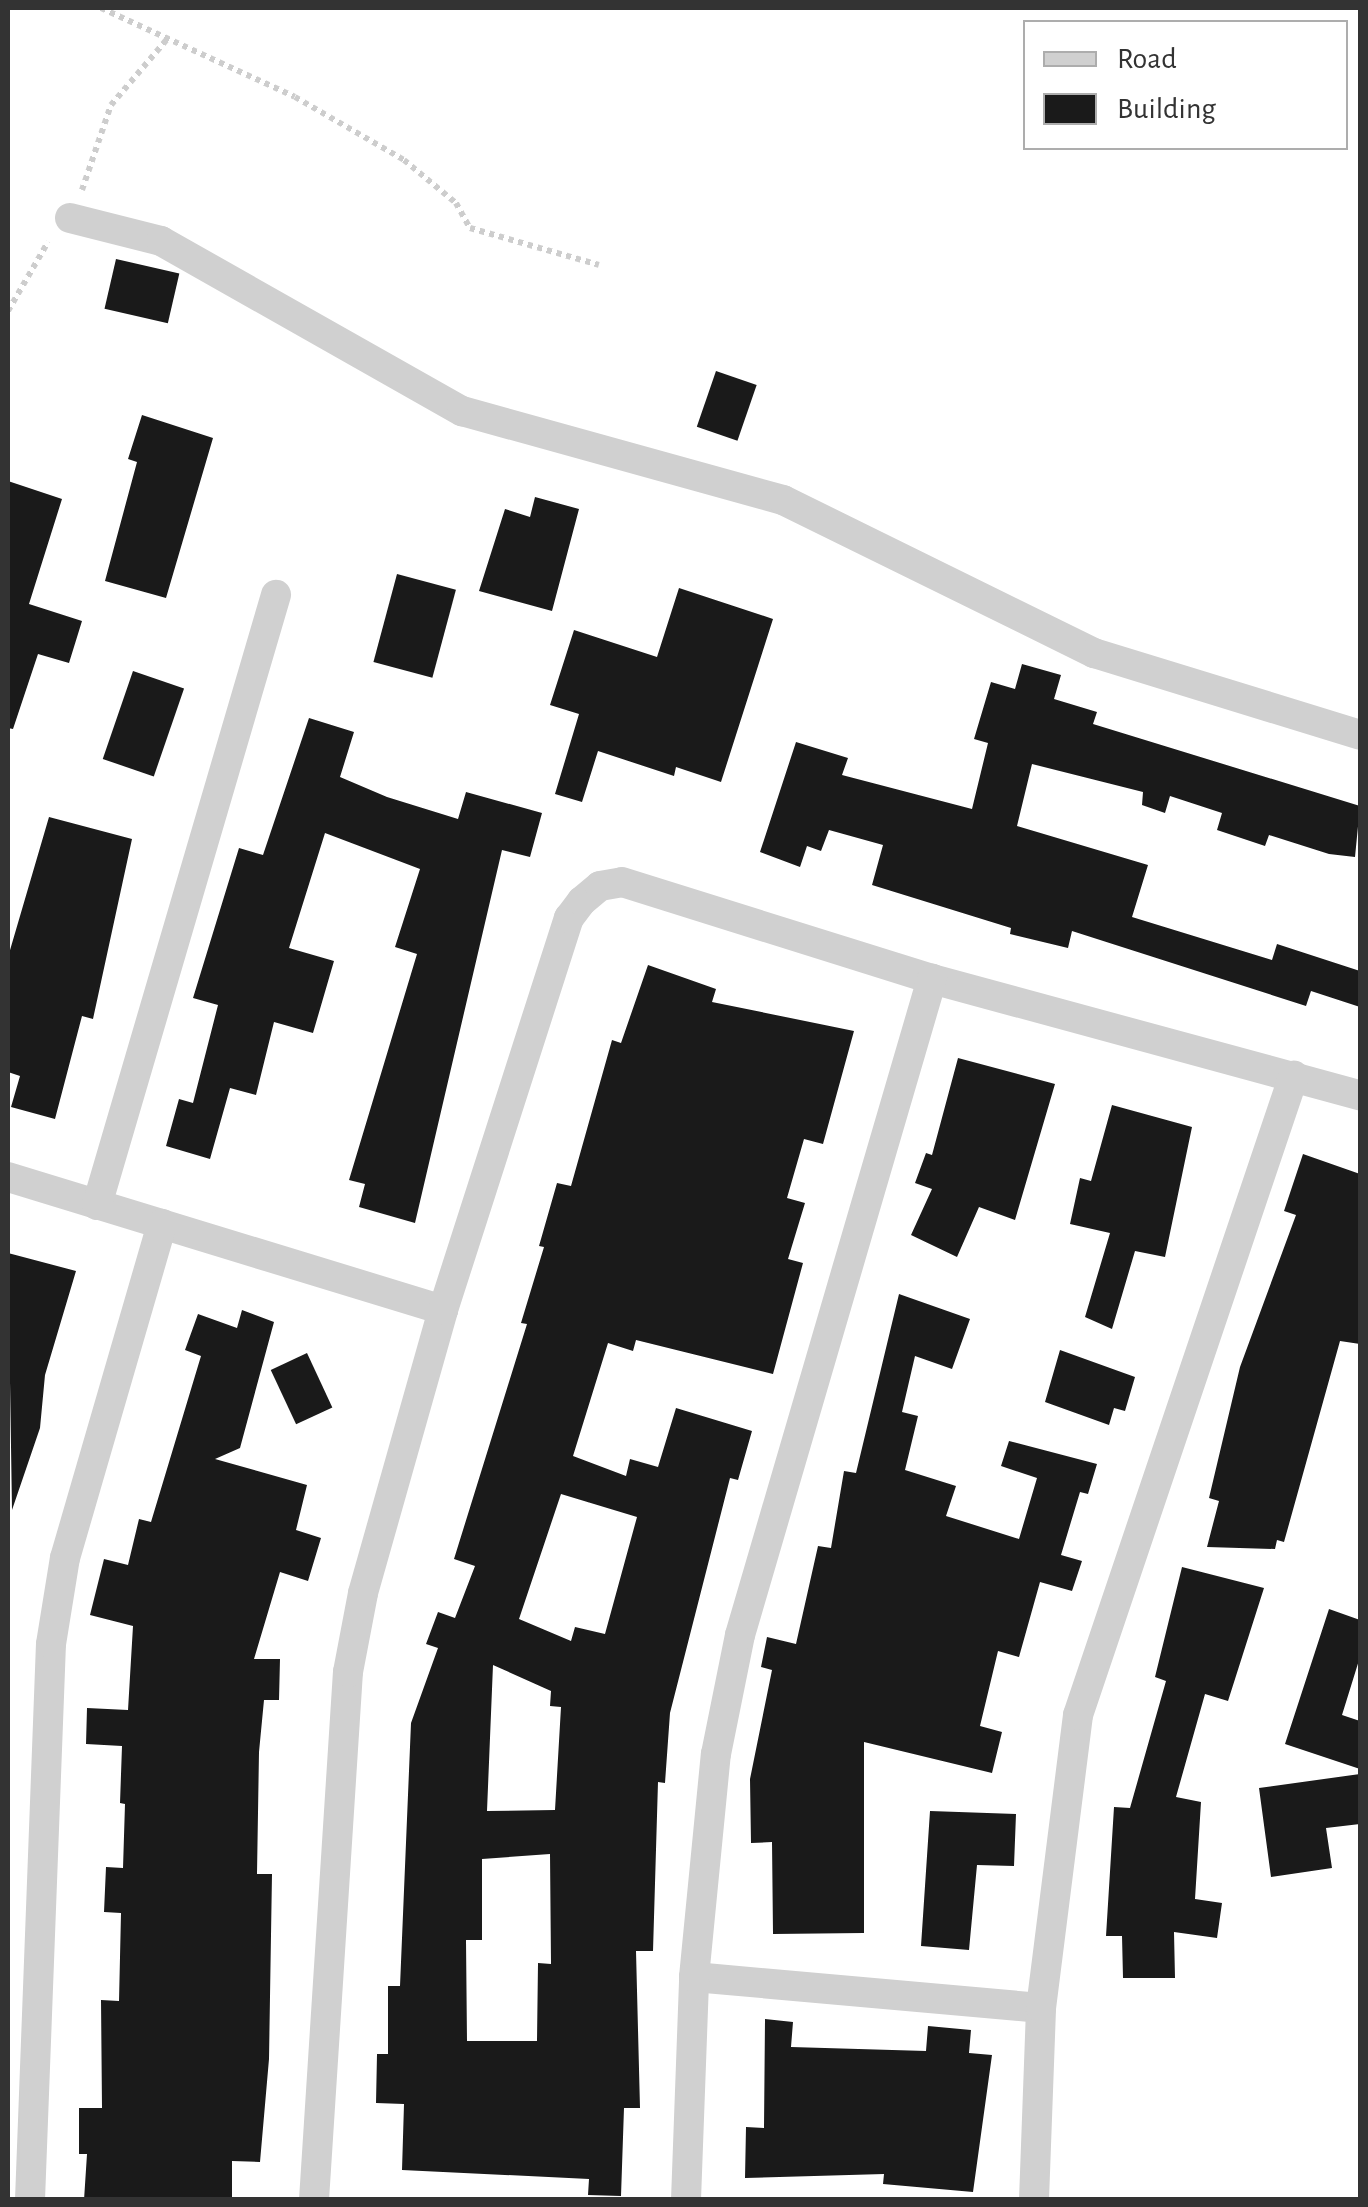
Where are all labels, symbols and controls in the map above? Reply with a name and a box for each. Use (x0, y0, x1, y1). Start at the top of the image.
legend (1023, 20, 1348, 150)
text: Road (1117, 44, 1177, 74)
text: Building (1117, 94, 1216, 124)

